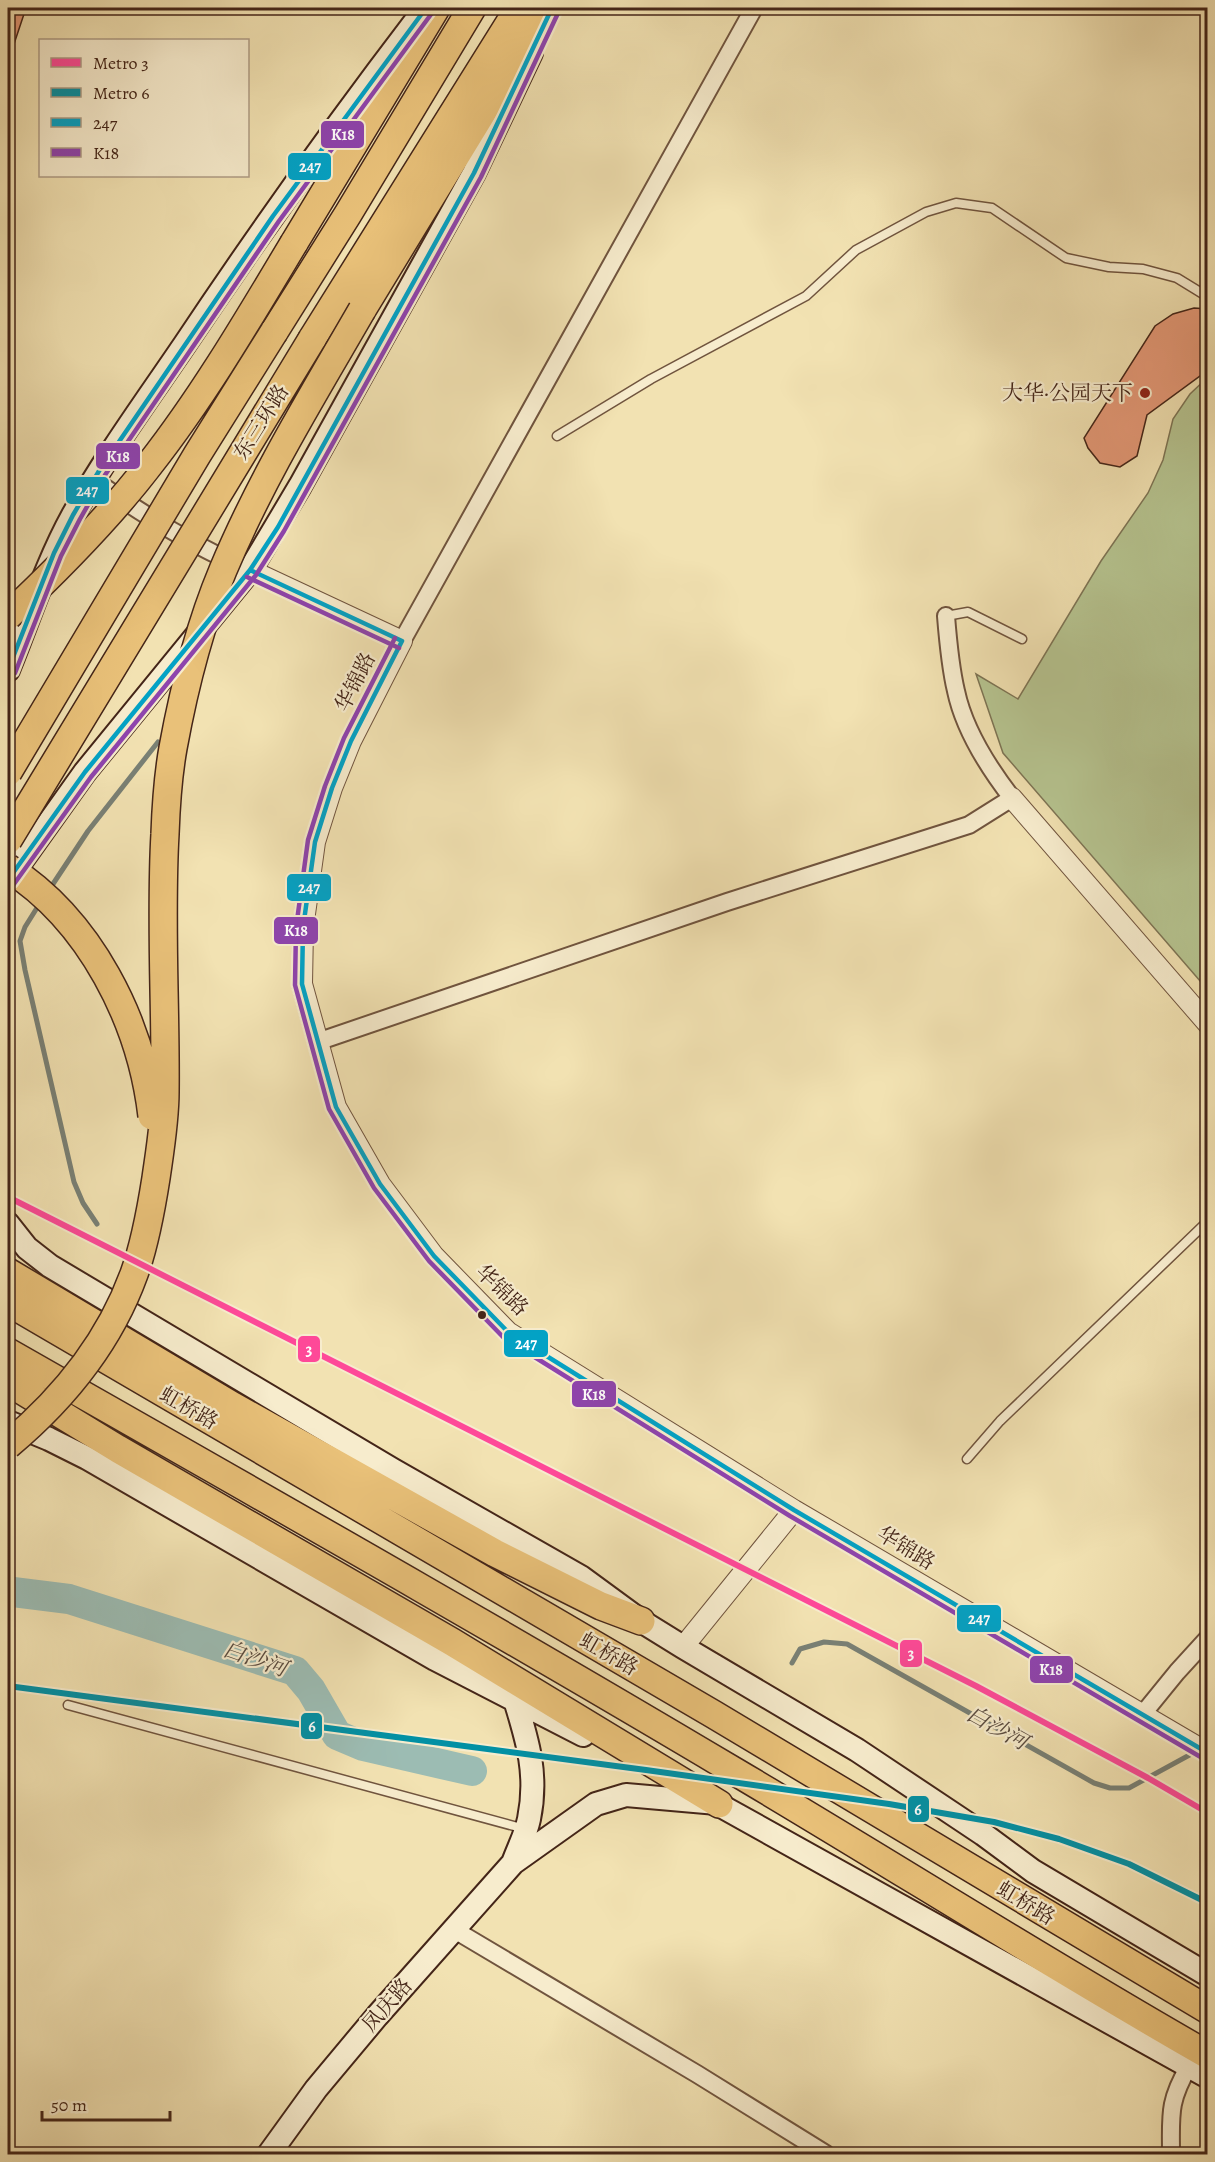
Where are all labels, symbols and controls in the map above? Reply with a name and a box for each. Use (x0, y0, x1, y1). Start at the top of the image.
legend (39, 39, 249, 177)
text: Metro 3 (93, 51, 149, 75)
text: Metro 6 (93, 81, 149, 105)
text: 247 (93, 111, 118, 135)
line badge: K18 (320, 120, 365, 149)
text: K18 (331, 124, 355, 146)
text: K18 (93, 141, 119, 165)
line badge: 247 (287, 152, 332, 181)
text: 247 (299, 156, 321, 178)
street label: 东三环路 (227, 379, 295, 465)
place label: 大华·公园天下 (1002, 379, 1133, 407)
marker: 大华·公园天下 (1138, 386, 1152, 400)
line badge: K18 (95, 442, 141, 470)
text: K18 (106, 446, 130, 468)
line badge: 247 (65, 476, 110, 505)
text: 247 (76, 480, 98, 502)
street label: 华锦路 (328, 648, 382, 716)
line badge: 247 (286, 873, 332, 902)
text: 247 (298, 877, 320, 899)
line badge: K18 (273, 916, 319, 945)
text: K18 (284, 920, 308, 942)
street label: 华锦路 (470, 1258, 534, 1322)
unlabelled marker (476, 1309, 488, 1321)
line badge: 247 (503, 1329, 549, 1358)
text: 247 (515, 1333, 537, 1355)
line badge: 3 (297, 1335, 321, 1363)
text: 3 (306, 1339, 313, 1361)
street label: 虹桥路 (155, 1380, 223, 1436)
line badge: K18 (571, 1380, 617, 1408)
text: K18 (582, 1384, 606, 1406)
street label: 华锦路 (872, 1520, 940, 1576)
line badge: 247 (956, 1604, 1002, 1633)
text: 247 (968, 1608, 990, 1630)
street label: 虹桥路 (575, 1626, 643, 1682)
water label: 白沙河 (219, 1634, 295, 1685)
line badge: 3 (899, 1639, 923, 1668)
text: 3 (908, 1643, 915, 1665)
line badge: K18 (1029, 1655, 1074, 1684)
text: K18 (1039, 1659, 1063, 1681)
water label: 白沙河 (961, 1699, 1037, 1759)
line badge: 6 (300, 1712, 323, 1740)
text: 6 (308, 1716, 316, 1738)
line badge: 6 (907, 1795, 930, 1823)
text: 6 (914, 1799, 922, 1821)
street label: 虹桥路 (992, 1875, 1060, 1931)
street label: 凤庆路 (356, 1972, 418, 2038)
scale bar (42, 2084, 170, 2122)
text: 50 m (51, 2093, 87, 2117)

